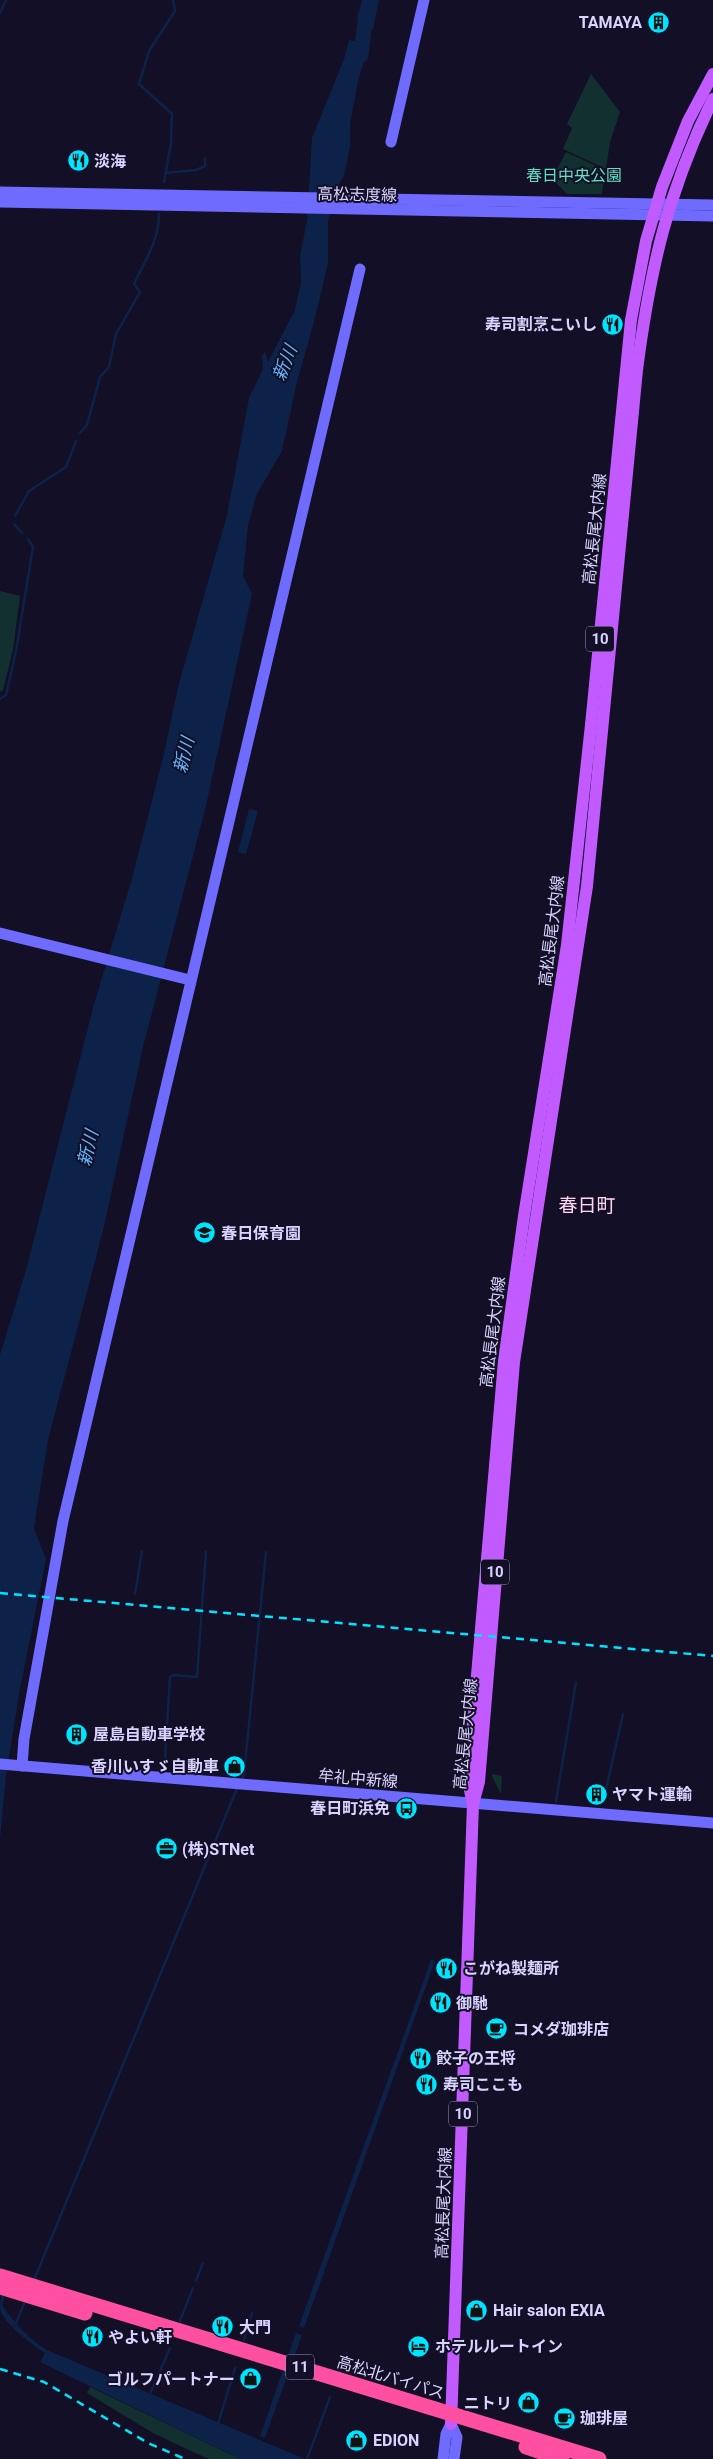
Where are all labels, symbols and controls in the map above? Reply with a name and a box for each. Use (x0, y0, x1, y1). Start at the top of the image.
building icon: TAMAYA (646, 10, 670, 34)
place label: TAMAYA (579, 13, 642, 32)
restaurant icon: 淡海 (66, 149, 90, 173)
place label: 淡海 (94, 152, 126, 171)
park label: 春日中央公園 (526, 166, 622, 185)
street label: 高松志度線 (317, 184, 397, 205)
restaurant icon: 寿司割烹こいし (601, 312, 625, 336)
place label: 寿司割烹こいし (485, 315, 597, 334)
water label: 新川 (268, 340, 302, 383)
street label: 高松長尾大内線 (579, 472, 610, 586)
road number: 10 (586, 626, 614, 652)
water label: 新川 (169, 733, 199, 775)
street label: 高松長尾大内線 (535, 874, 568, 988)
water label: 新川 (73, 1126, 103, 1168)
district label: 春日町 (558, 1194, 616, 1217)
school or university icon: 春日保育園 (193, 1221, 217, 1245)
place label: 春日保育園 (221, 1224, 301, 1243)
street label: 高松長尾大内線 (476, 1275, 509, 1389)
road number: 10 (481, 1560, 509, 1584)
street label: 高松長尾大内線 (450, 1677, 481, 1791)
building icon: 屋島自動車学校 (65, 1722, 89, 1746)
place label: 屋島自動車学校 (93, 1725, 205, 1744)
shop icon: 香川いすゞ自動車 (223, 1754, 247, 1778)
place label: 香川いすゞ自動車 (91, 1757, 219, 1776)
street label: 牟礼中新線 (317, 1766, 399, 1791)
building icon: ヤマト運輸 (584, 1782, 608, 1806)
place label: ヤマト運輸 (612, 1785, 692, 1804)
bus stop icon: 春日町浜免 (394, 1796, 418, 1820)
place label: 春日町浜免 (310, 1799, 390, 1818)
office icon: (株)STNet (154, 1837, 178, 1861)
place label: (株)STNet (182, 1840, 255, 1859)
restaurant icon: こがね製麺所 (435, 1956, 459, 1980)
place label: こがね製麺所 (463, 1959, 559, 1978)
restaurant icon: 御馳 (428, 1991, 452, 2015)
place label: 御馳 (456, 1994, 488, 2013)
cafe icon: コメダ珈琲店 (485, 2017, 509, 2041)
place label: コメダ珈琲店 (513, 2020, 609, 2039)
restaurant icon: 餃子の王将 (408, 2046, 432, 2070)
place label: 餃子の王将 (436, 2049, 516, 2068)
restaurant icon: 寿司ここも (415, 2072, 439, 2096)
place label: 寿司ここも (443, 2075, 523, 2094)
road number: 10 (449, 2102, 477, 2126)
street label: 高松長尾大内線 (432, 2147, 455, 2259)
shop icon: Hair salon EXIA (465, 2298, 489, 2322)
place label: Hair salon EXIA (493, 2301, 605, 2320)
restaurant icon: 大門 (211, 2315, 235, 2339)
place label: 大門 (239, 2318, 271, 2337)
restaurant icon: やよい軒 (80, 2325, 104, 2349)
place label: やよい軒 (108, 2328, 172, 2347)
hotel icon: ホテルルートイン (407, 2334, 431, 2358)
place label: ホテルルートイン (435, 2337, 563, 2356)
street label: 高松北バイパス (335, 2352, 447, 2403)
road number: 11 (286, 2354, 314, 2380)
shop icon: ゴルフパートナー (239, 2367, 263, 2391)
place label: ゴルフパートナー (107, 2370, 235, 2389)
shop icon: ニトリ (516, 2391, 540, 2415)
place label: ニトリ (464, 2394, 512, 2413)
cafe icon: 珈琲屋 (552, 2406, 576, 2430)
place label: 珈琲屋 (580, 2409, 628, 2428)
shop icon: EDION (345, 2428, 369, 2452)
place label: EDION (373, 2431, 419, 2450)

